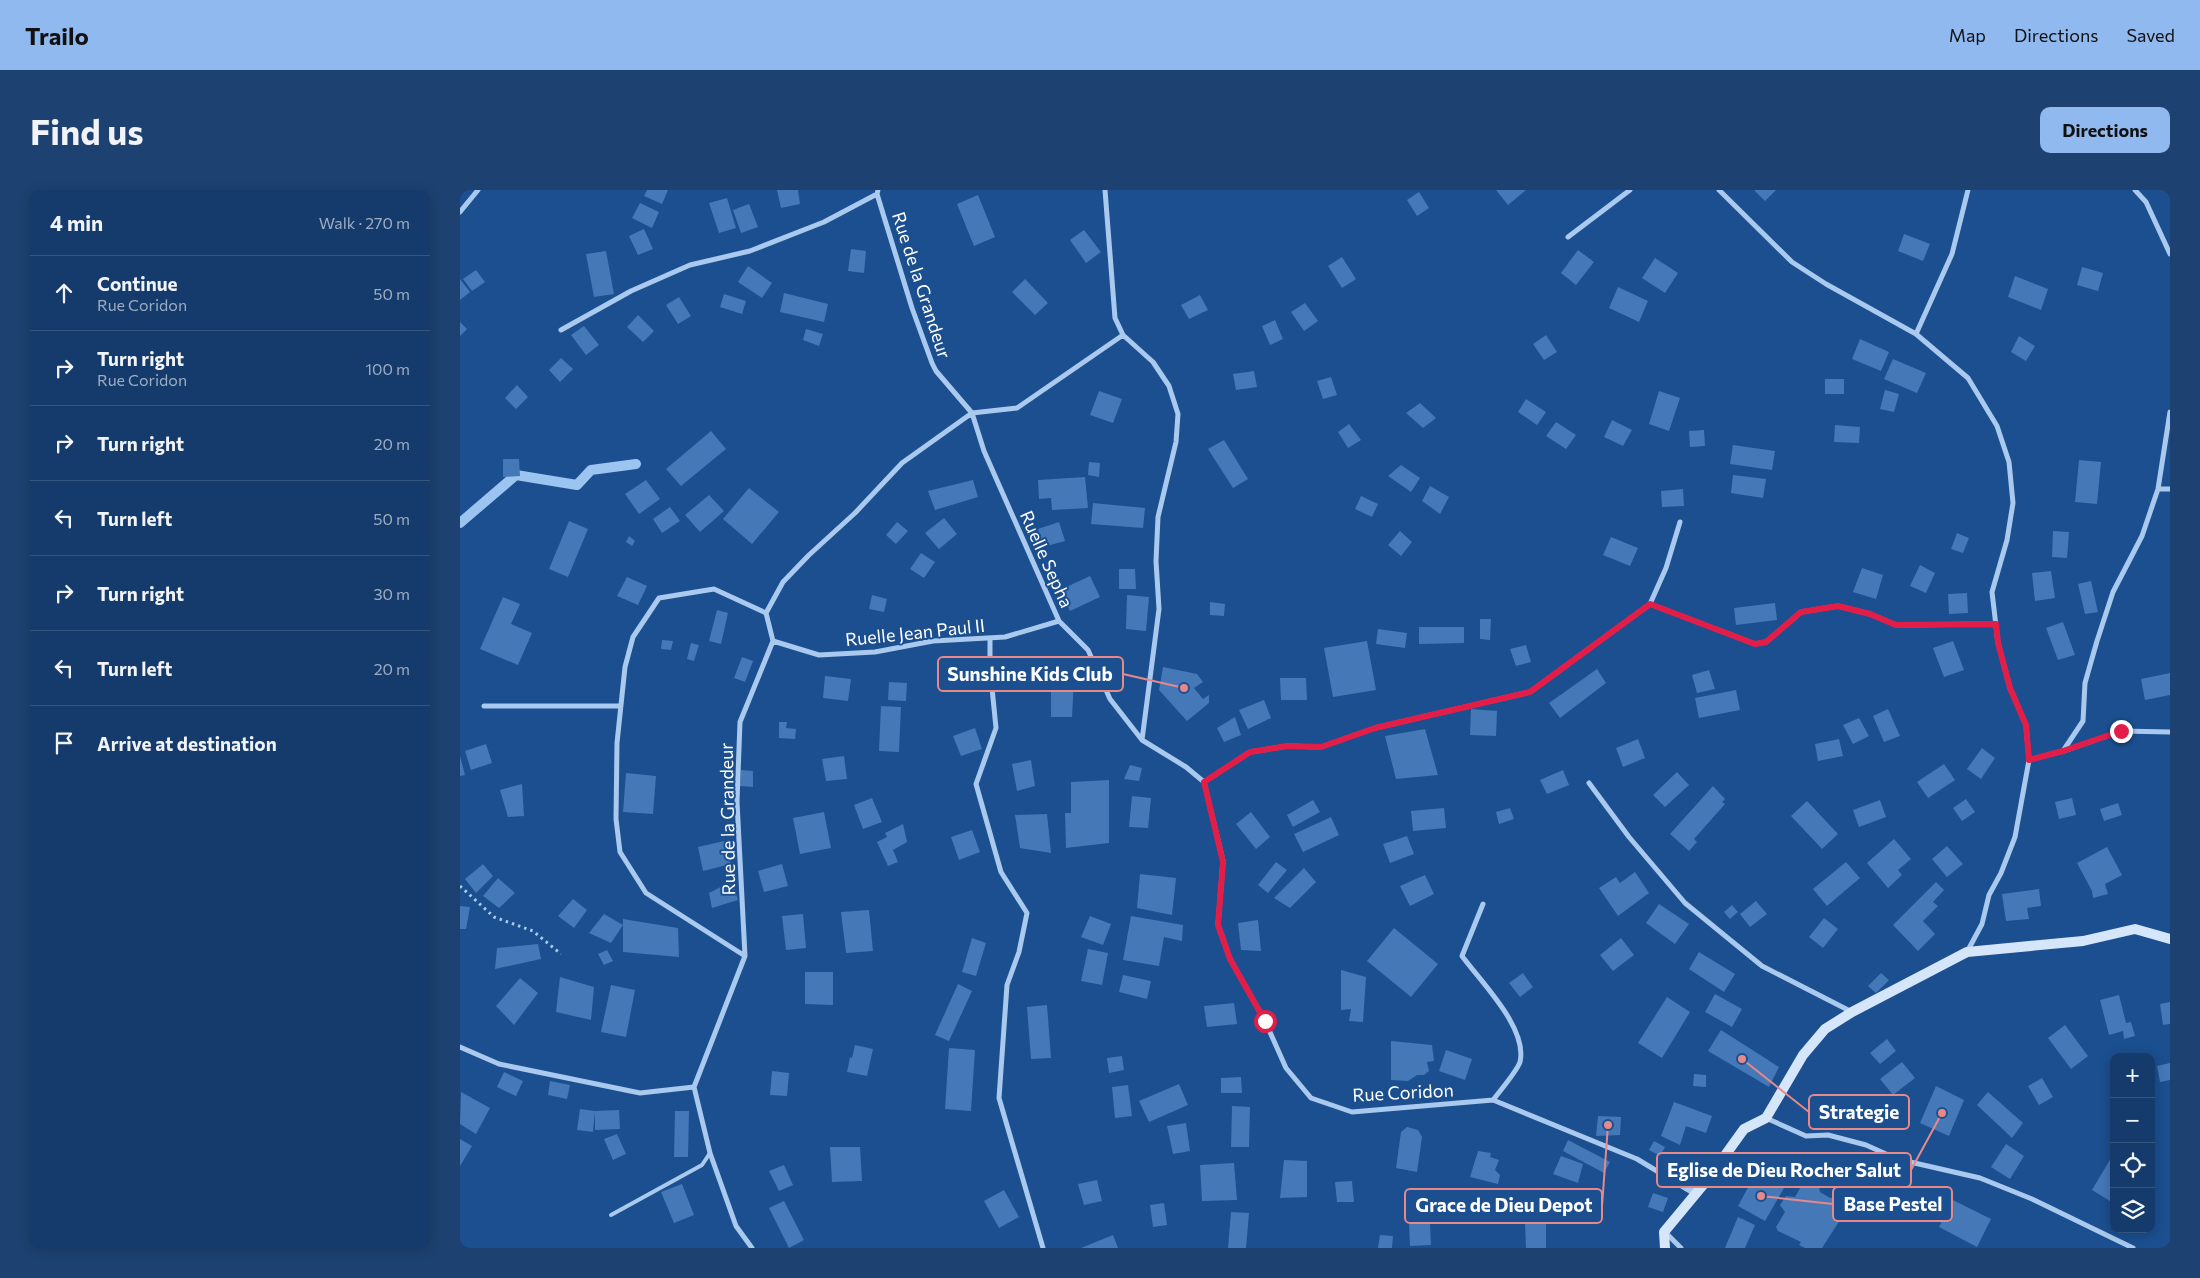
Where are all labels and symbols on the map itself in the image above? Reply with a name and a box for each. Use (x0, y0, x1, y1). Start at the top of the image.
street label: Rue de la Grandeur (888, 209, 956, 361)
street label: Ruelle Sepha (1016, 507, 1078, 611)
street label: Ruelle Jean Paul II (844, 614, 986, 650)
callout: Sunshine Kids Club (938, 657, 1123, 691)
text: Sunshine Kids Club (947, 662, 1113, 685)
route end (2110, 720, 2133, 743)
street label: Rue de la Grandeur (715, 742, 739, 896)
route start (1254, 1010, 1277, 1033)
street label: Rue Coridon (1352, 1078, 1454, 1106)
callout: Strategie (1809, 1095, 1909, 1129)
text: Strategie (1819, 1100, 1899, 1123)
callout: Eglise de Dieu Rocher Salut (1657, 1153, 1911, 1187)
text: Eglise de Dieu Rocher Salut (1667, 1158, 1901, 1181)
callout: Base Pestel (1833, 1187, 1952, 1221)
callout: Grace de Dieu Depot (1405, 1189, 1602, 1223)
text: Base Pestel (1843, 1192, 1943, 1215)
text: Grace de Dieu Depot (1415, 1193, 1593, 1216)

